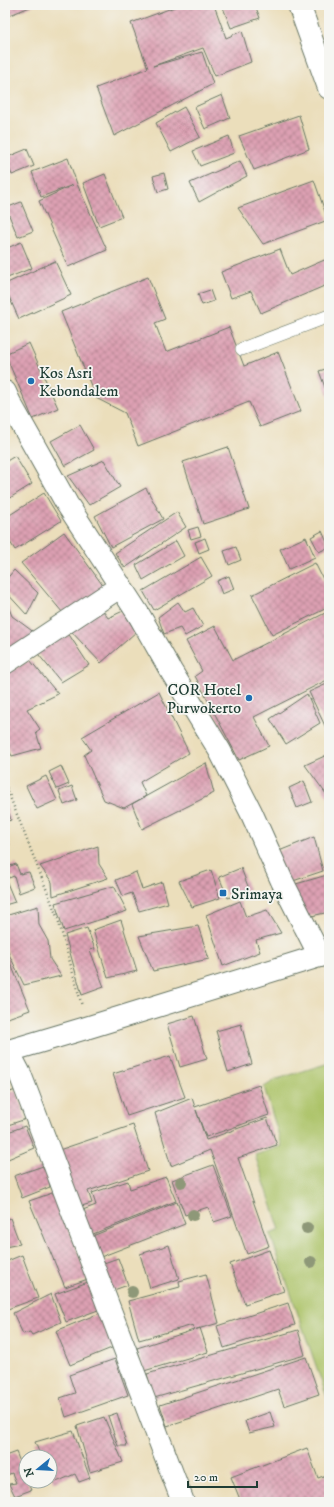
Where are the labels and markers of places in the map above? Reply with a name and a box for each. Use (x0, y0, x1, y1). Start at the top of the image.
place label: Kos Asri Kebondalem (39, 363, 118, 401)
marker: Kos Asri Kebondalem (26, 376, 36, 386)
place label: COR Hotel Purwokerto (167, 680, 241, 718)
marker: COR Hotel Purwokerto (244, 693, 254, 703)
place label: Srimaya (231, 884, 283, 904)
marker: Srimaya (218, 888, 228, 898)

